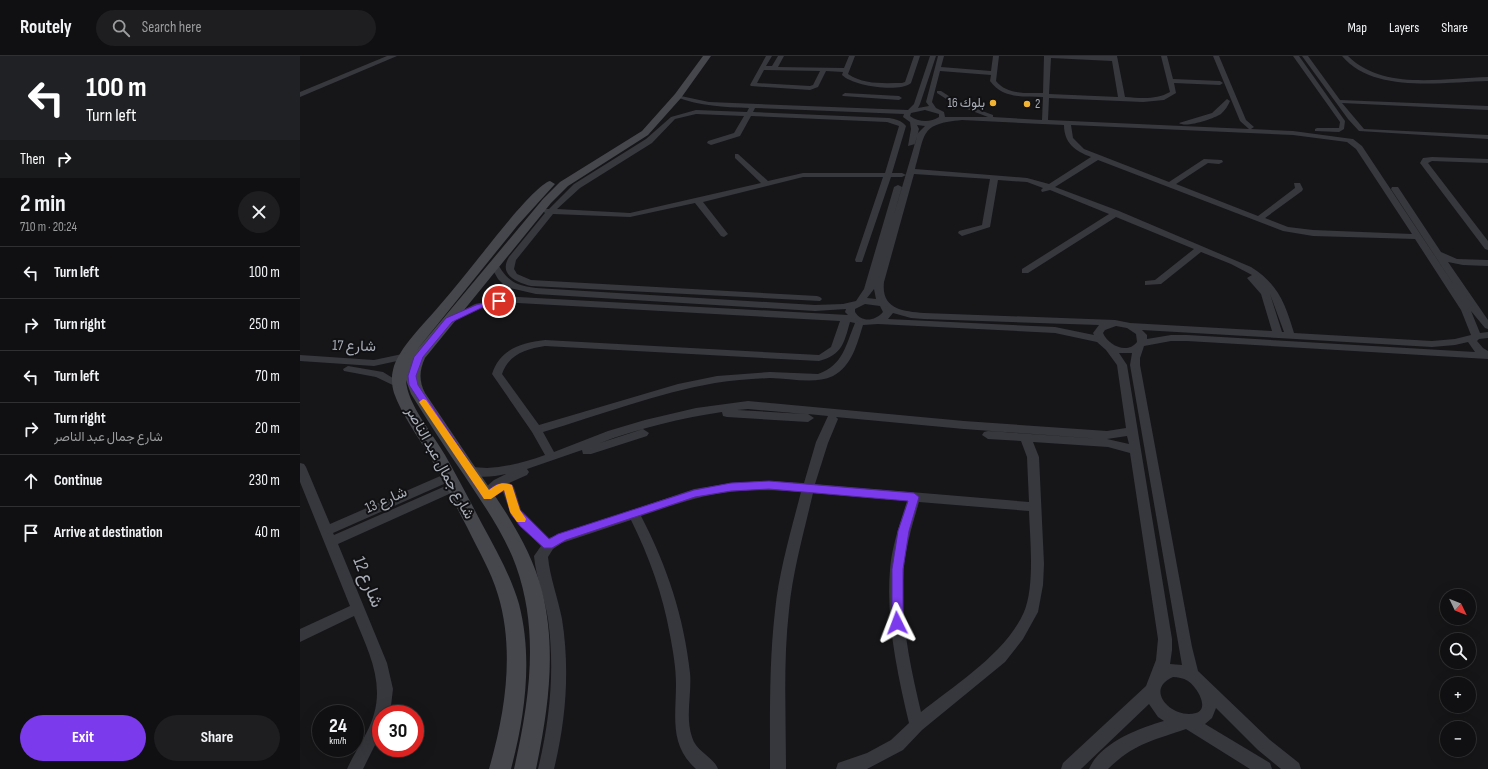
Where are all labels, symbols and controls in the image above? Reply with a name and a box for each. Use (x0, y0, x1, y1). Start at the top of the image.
search box (96, 10, 376, 46)
text: Routely (20, 16, 72, 39)
icon: search (110, 17, 132, 39)
text: Search here (142, 18, 201, 37)
text: Map (1347, 19, 1367, 36)
text: Layers (1389, 19, 1419, 36)
text: Share (1441, 19, 1468, 36)
text: 100 m (86, 71, 147, 104)
icon: left (20, 72, 72, 124)
place label: بلوك 16 (947, 95, 985, 111)
place label: 2 (1035, 96, 1040, 112)
marker: بلوك 16 (988, 98, 998, 108)
marker: 2 (1022, 99, 1032, 109)
text: Turn left (86, 105, 137, 126)
icon: right (53, 148, 75, 170)
text: Then (20, 150, 45, 169)
text: 2 min (20, 189, 66, 218)
button: close (238, 191, 280, 233)
text: 710 m · 20:24 (20, 219, 77, 235)
icon: left (20, 262, 42, 284)
text: Turn left (54, 263, 99, 282)
text: 100 m (249, 263, 280, 282)
pin (482, 284, 516, 318)
icon: arrive (488, 290, 510, 312)
icon: right (20, 314, 42, 336)
text: Turn right (54, 315, 106, 334)
text: 250 m (249, 315, 280, 334)
street label: شارع 17 (332, 336, 376, 357)
icon: left (20, 366, 42, 388)
text: Turn left (54, 367, 99, 386)
text: 70 m (255, 367, 280, 386)
street label: شارع جمال عبد الناصر (400, 403, 479, 523)
text: Turn right (54, 409, 106, 428)
icon: right (20, 418, 42, 440)
text: 20 m (255, 419, 280, 438)
text: شارع جمال عبد الناصر (54, 429, 163, 445)
icon: ahead (20, 470, 42, 492)
text: Continue (54, 471, 103, 490)
text: 230 m (249, 471, 280, 490)
street label: شارع 13 (362, 482, 411, 519)
icon: arrive (20, 522, 42, 544)
text: Arrive at destination (54, 523, 163, 542)
text: 40 m (255, 523, 280, 542)
street label: شارع 12 (347, 553, 388, 611)
north arrow (1440, 589, 1476, 625)
map controls (1440, 589, 1476, 757)
position arrow (876, 602, 918, 644)
button: search (1440, 633, 1476, 669)
button: + (1440, 677, 1476, 713)
speed limit sign: 30 (372, 705, 424, 757)
text: 24 (329, 714, 347, 738)
button: Exit (20, 715, 146, 761)
button: Share (154, 715, 280, 761)
button: − (1440, 721, 1476, 757)
text: km/h (329, 735, 347, 747)

